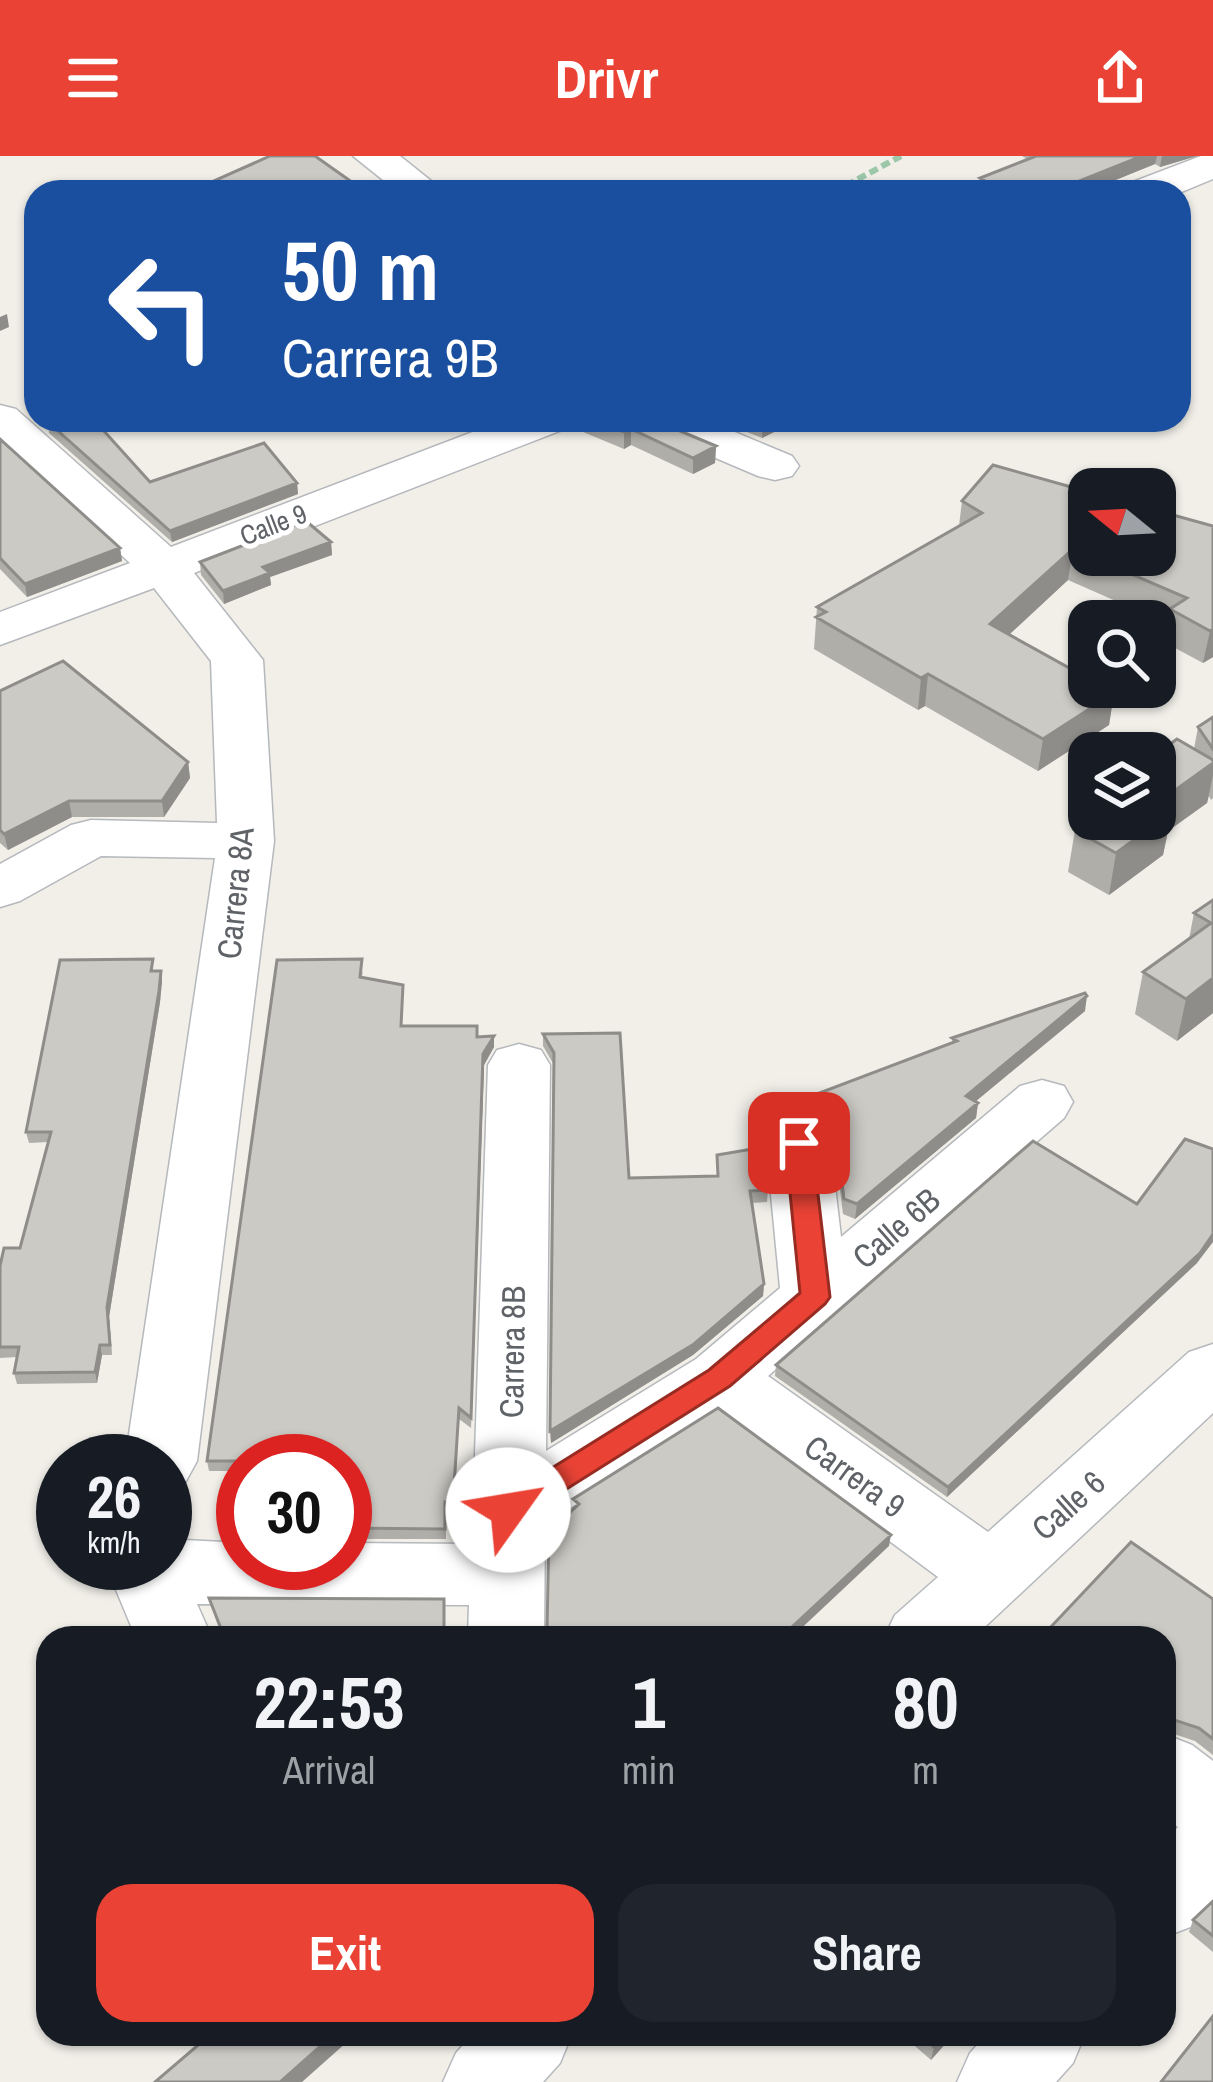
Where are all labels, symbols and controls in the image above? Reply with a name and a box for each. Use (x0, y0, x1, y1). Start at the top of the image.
text: Drivr (555, 42, 658, 115)
icon: menu (60, 45, 126, 111)
icon: share (1087, 45, 1153, 111)
text: 50 m (282, 213, 439, 326)
icon: left (84, 228, 240, 384)
text: Carrera 9B (282, 321, 499, 394)
north arrow (1068, 468, 1176, 576)
map controls (1068, 468, 1176, 840)
street label: Calle 9 (234, 495, 312, 553)
button: search (1068, 600, 1176, 708)
button: layers (1068, 732, 1176, 840)
street label: Carrera 8A (206, 824, 264, 961)
pin (748, 1092, 850, 1194)
icon: arrive (766, 1110, 832, 1176)
street label: Calle 6B (843, 1178, 949, 1278)
street label: Carrera 8B (489, 1285, 535, 1419)
street label: Carrera 9 (796, 1425, 914, 1527)
speed limit sign: 30 (216, 1434, 372, 1590)
position arrow (445, 1447, 571, 1573)
text: 26 (87, 1456, 141, 1537)
street label: Calle 6 (1022, 1460, 1114, 1550)
text: km/h (87, 1522, 141, 1562)
text: 22:53 (254, 1653, 404, 1750)
text: 1 (632, 1653, 665, 1750)
text: 80 (893, 1653, 958, 1750)
text: Arrival (283, 1744, 375, 1796)
text: min (622, 1744, 675, 1796)
text: m (912, 1744, 939, 1796)
button: Exit (96, 1884, 594, 2022)
button: Share (618, 1884, 1116, 2022)

